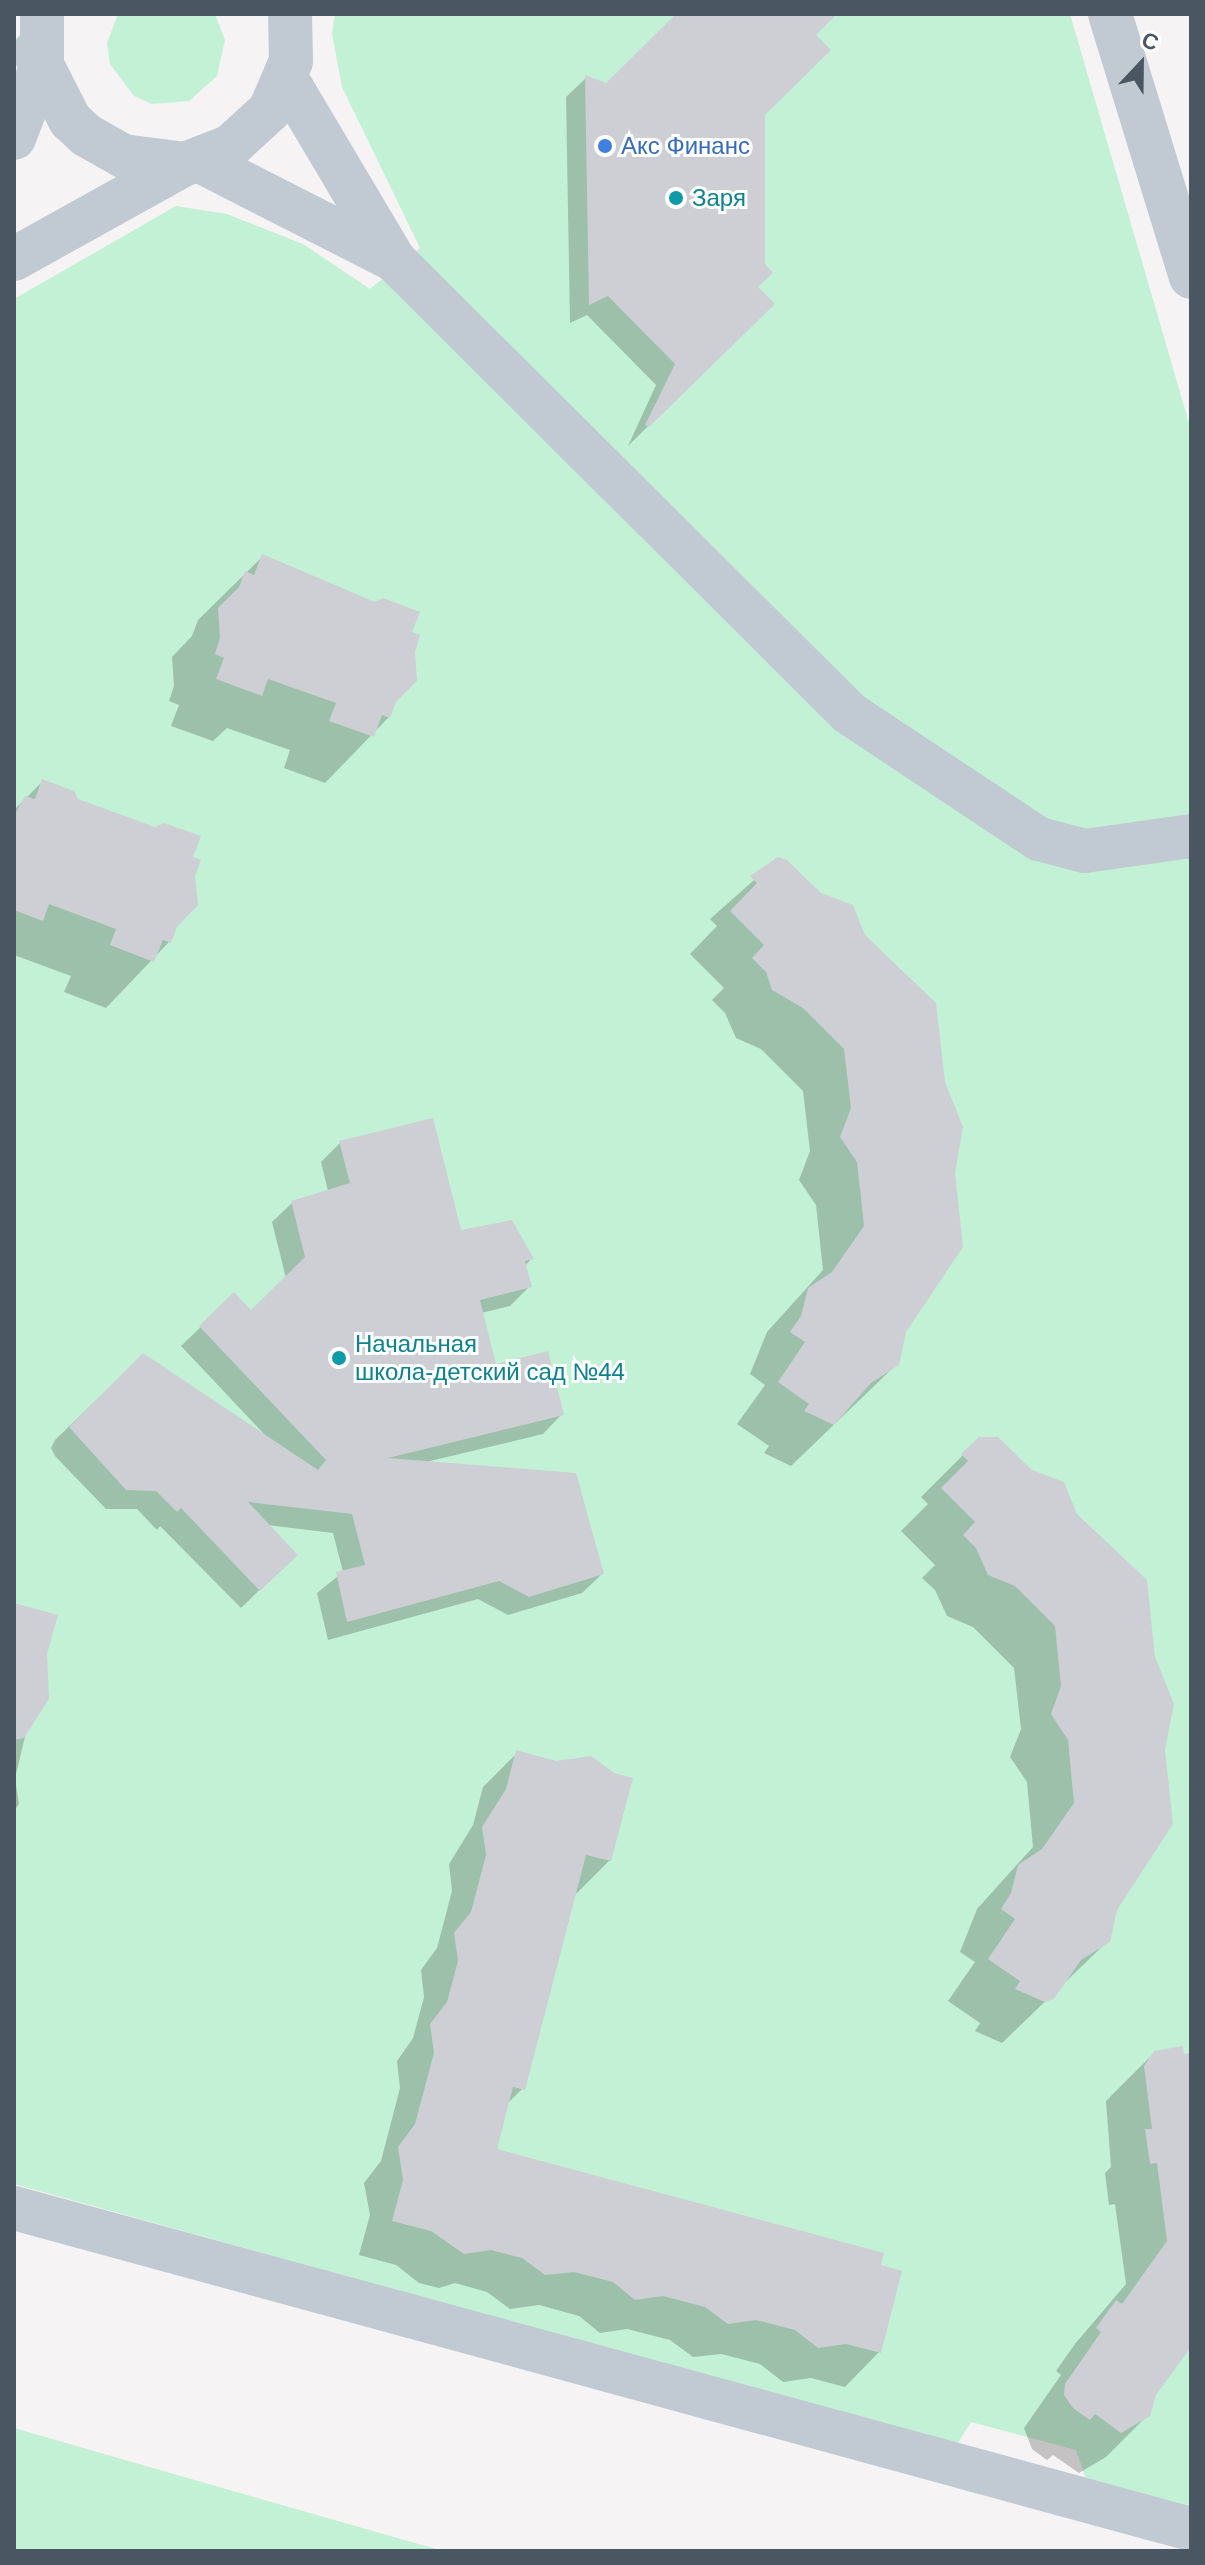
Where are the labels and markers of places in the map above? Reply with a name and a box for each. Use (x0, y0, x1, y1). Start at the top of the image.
place label: Акс Финанс (621, 132, 750, 160)
marker: Акс Финанс (596, 137, 614, 155)
place label: Заря (692, 184, 746, 212)
marker: Заря (667, 189, 685, 207)
place label: Начальная школа-детский сад №44 (355, 1330, 625, 1386)
marker: Начальная школа-детский сад №44 (330, 1349, 348, 1367)

